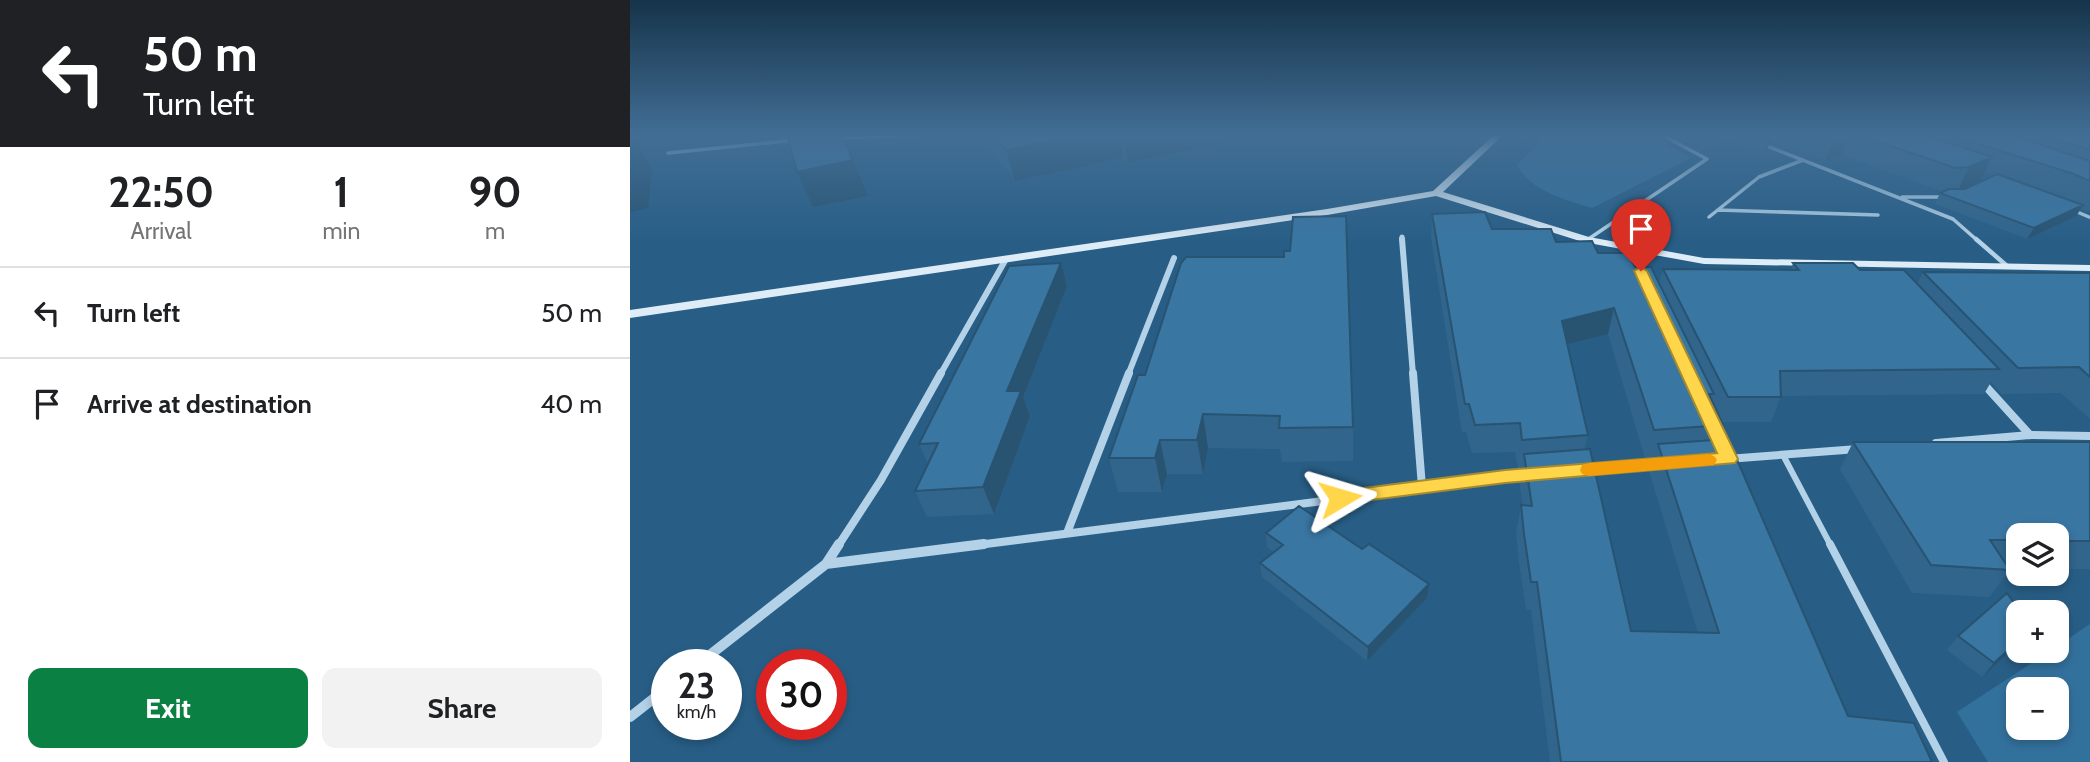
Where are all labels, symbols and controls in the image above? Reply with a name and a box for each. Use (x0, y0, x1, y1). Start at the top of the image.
text: 50 m (143, 24, 258, 83)
icon: left (28, 28, 119, 119)
text: Turn left (143, 84, 254, 123)
text: 22:50 (108, 166, 214, 218)
text: 1 (334, 166, 349, 218)
text: 90 (468, 166, 522, 218)
pin (1611, 199, 1671, 271)
icon: arrive (1622, 210, 1660, 248)
text: Arrival (131, 217, 192, 245)
text: min (322, 217, 360, 245)
text: m (485, 217, 505, 245)
icon: left (28, 294, 66, 332)
text: Turn left (87, 297, 180, 329)
text: 50 m (541, 297, 602, 329)
icon: arrive (28, 385, 66, 423)
text: Arrive at destination (87, 388, 312, 420)
text: 40 m (540, 388, 602, 420)
position arrow (1303, 461, 1377, 535)
map controls (2006, 523, 2069, 740)
button: layers (2006, 523, 2069, 586)
button: + (2006, 600, 2069, 663)
speed limit sign: 30 (756, 649, 847, 740)
text: 23 (678, 664, 715, 707)
button: Exit (28, 668, 308, 748)
button: Share (322, 668, 602, 748)
button: − (2006, 677, 2069, 740)
text: km/h (677, 701, 716, 723)

